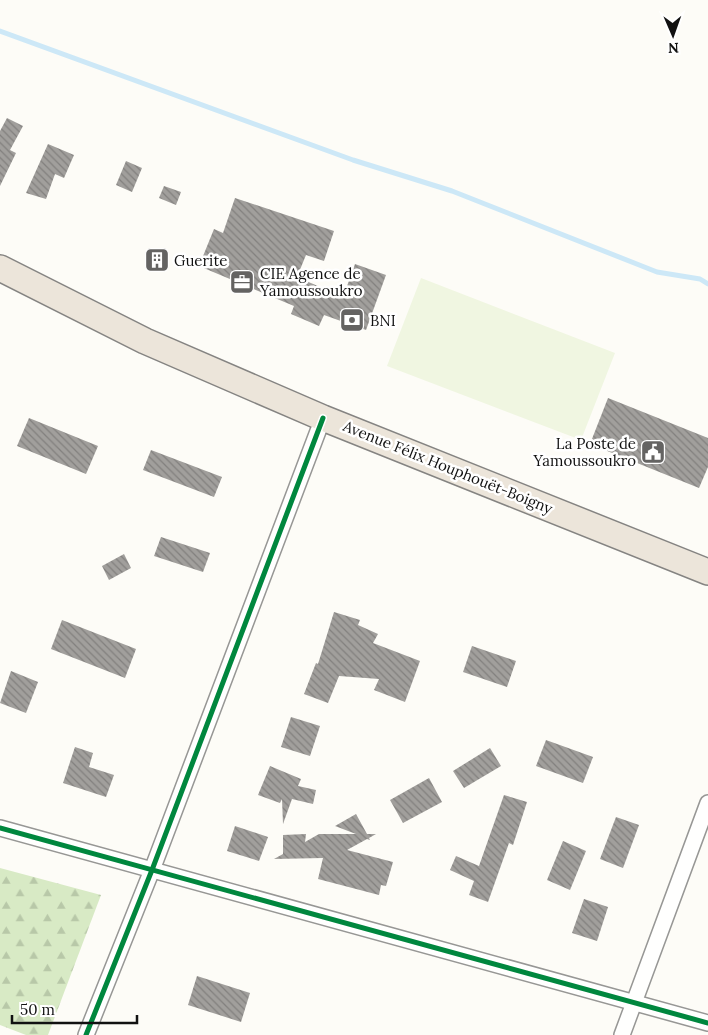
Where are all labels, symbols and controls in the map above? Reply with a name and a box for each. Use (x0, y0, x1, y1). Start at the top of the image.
north arrow (648, 10, 698, 60)
text: N (668, 39, 679, 57)
building icon: Guerite (144, 247, 170, 273)
place label: Guerite (174, 251, 227, 270)
place label: CIE Agence de Yamoussoukro (259, 264, 363, 300)
office icon: CIE Agence de Yamoussoukro (229, 269, 255, 295)
bank icon: BNI (339, 307, 365, 333)
place label: BNI (370, 311, 396, 330)
street label: Avenue Félix Houphouët-Boigny (339, 416, 556, 518)
place label: La Poste de Yamoussoukro (533, 434, 636, 470)
public building icon: La Poste de Yamoussoukro (640, 439, 666, 465)
scale bar (12, 992, 138, 1024)
text: 50 m (20, 1000, 55, 1019)

